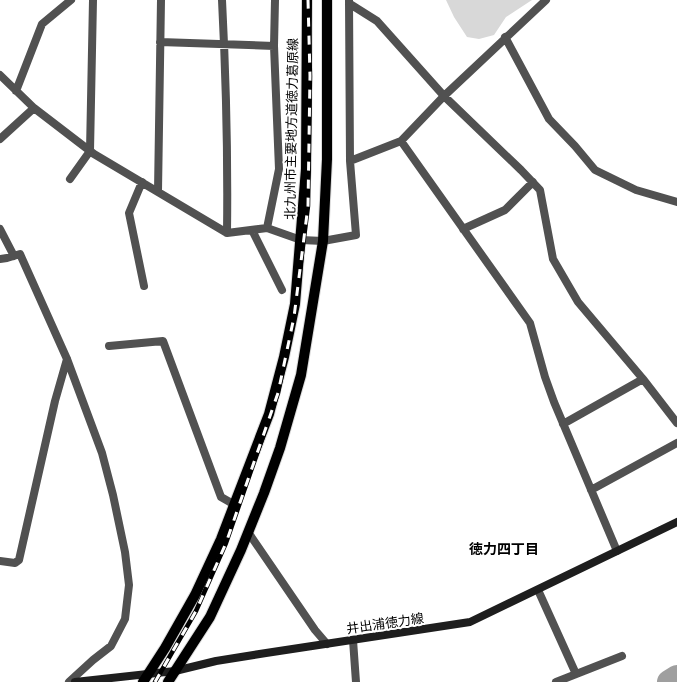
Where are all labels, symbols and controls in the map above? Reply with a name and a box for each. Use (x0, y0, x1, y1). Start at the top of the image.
street label: 北九州市主要地方道徳力葛原線 (281, 38, 303, 220)
district label: 徳力四丁目 (469, 540, 539, 559)
street label: 井出浦徳力線 (345, 610, 425, 638)

